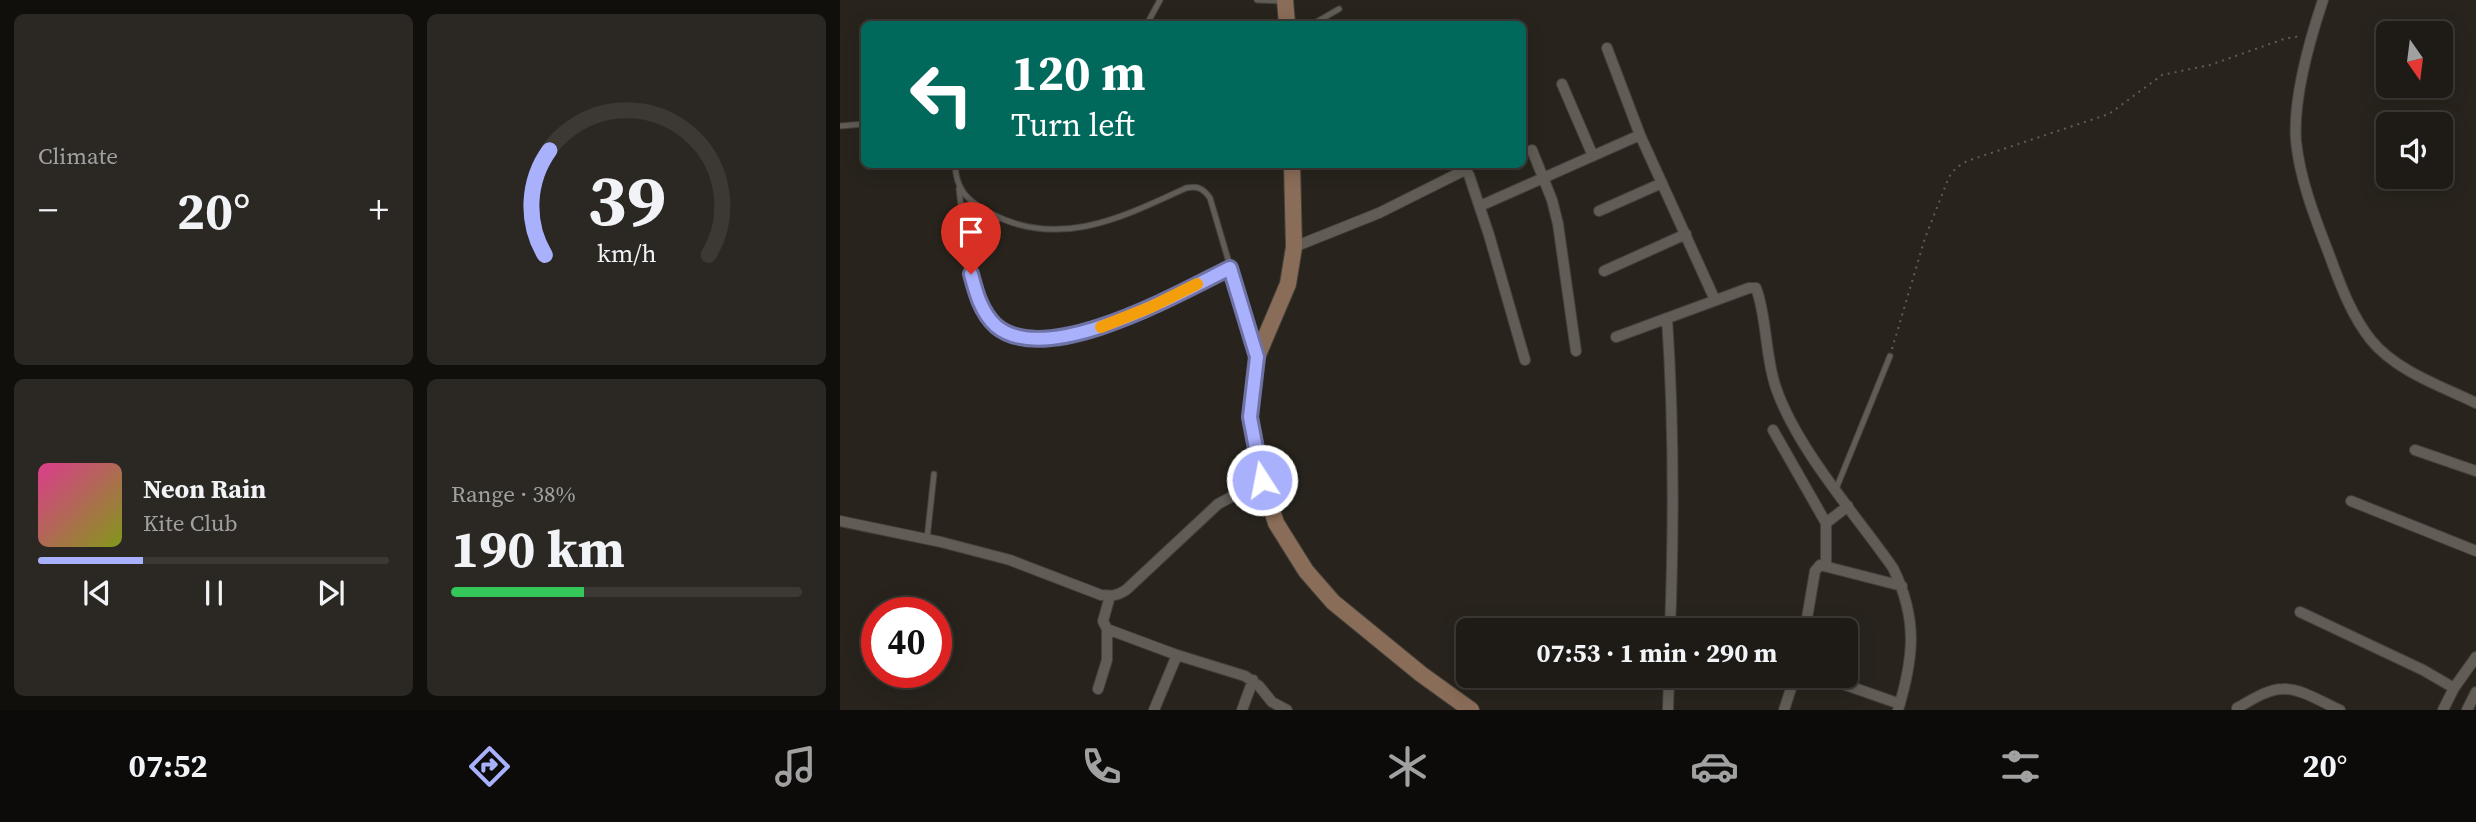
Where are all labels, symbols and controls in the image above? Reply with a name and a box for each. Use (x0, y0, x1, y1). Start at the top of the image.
north arrow (2376, 21, 2454, 98)
map controls (2376, 21, 2453, 189)
text: 120 m (1011, 39, 1146, 106)
icon: left (896, 49, 987, 140)
text: Turn left (1011, 103, 1135, 147)
button: sound (2376, 112, 2453, 189)
text: Climate (38, 140, 118, 172)
text: 39 (587, 151, 666, 250)
text: 20° (177, 175, 250, 246)
text: − (38, 184, 58, 236)
text: + (369, 184, 389, 236)
pin (941, 202, 1001, 274)
icon: arrive (952, 213, 990, 251)
text: km/h (597, 236, 656, 270)
position arrow (1225, 443, 1299, 517)
text: Neon Rain (143, 471, 266, 507)
text: Range · 38% (451, 478, 576, 510)
text: Kite Club (143, 507, 238, 539)
text: 190 km (451, 513, 625, 584)
icon: previous (78, 574, 116, 612)
icon: pause (195, 574, 233, 612)
icon: next (312, 574, 350, 612)
speed limit sign: 40 (861, 597, 952, 688)
text: 07:53 · 1 min · 290 m (1537, 635, 1777, 671)
icon: directions (465, 742, 514, 791)
icon: music (771, 742, 820, 791)
icon: phone (1077, 742, 1126, 791)
icon: climate (1383, 742, 1432, 791)
icon: car (1690, 742, 1739, 791)
icon: filters (1996, 742, 2045, 791)
text: 07:52 (129, 744, 208, 788)
text: 20° (2302, 744, 2347, 788)

